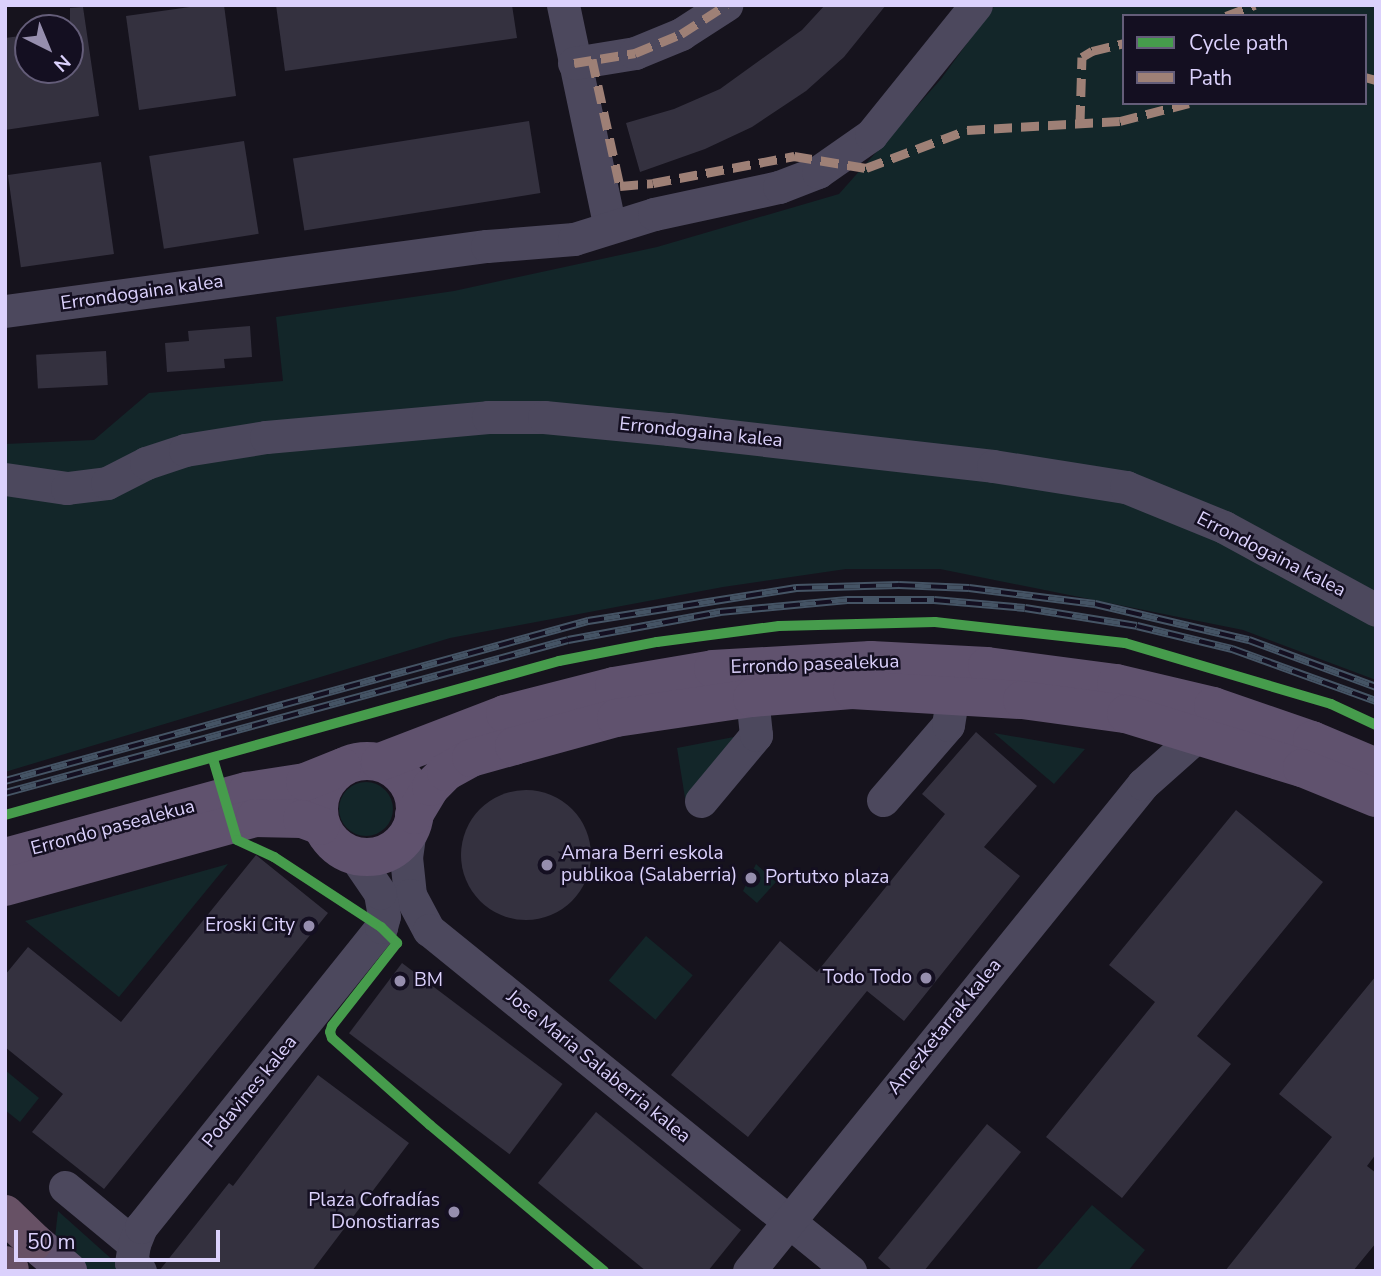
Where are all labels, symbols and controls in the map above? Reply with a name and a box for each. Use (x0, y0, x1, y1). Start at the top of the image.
north arrow (14, 14, 84, 84)
legend (1122, 14, 1367, 105)
text: Cycle path (1189, 29, 1288, 57)
text: N (48, 49, 76, 77)
text: Path (1189, 64, 1232, 92)
street label: Errondogaina kalea (59, 270, 225, 316)
street label: Errondogaina kalea (618, 413, 784, 453)
street label: Errondogaina kalea (1193, 508, 1349, 602)
street label: Errondo pasealekua (730, 651, 900, 679)
street label: Errondo pasealekua (29, 795, 197, 861)
place label: Amara Berri eskola publikoa (Salaberria) (561, 843, 737, 887)
marker: Amara Berri eskola publikoa (Salaberria) (539, 857, 555, 873)
place label: Portutxo plaza (765, 867, 889, 889)
marker: Portutxo plaza (743, 870, 759, 886)
place label: Eroski City (205, 915, 295, 937)
marker: Eroski City (301, 918, 317, 934)
street label: Amezketarrak kalea (883, 954, 1007, 1100)
place label: Todo Todo (823, 967, 912, 989)
place label: BM (414, 970, 443, 992)
marker: Todo Todo (918, 970, 934, 986)
marker: BM (392, 973, 408, 989)
street label: Jose Maria Salaberria kalea (501, 986, 695, 1148)
street label: Podavines kalea (198, 1031, 302, 1153)
place label: Plaza Cofradías Donostiarras (308, 1190, 440, 1234)
marker: Plaza Cofradías Donostiarras (446, 1204, 462, 1220)
scale bar (18, 1216, 224, 1260)
text: 50 m (27, 1228, 76, 1256)

